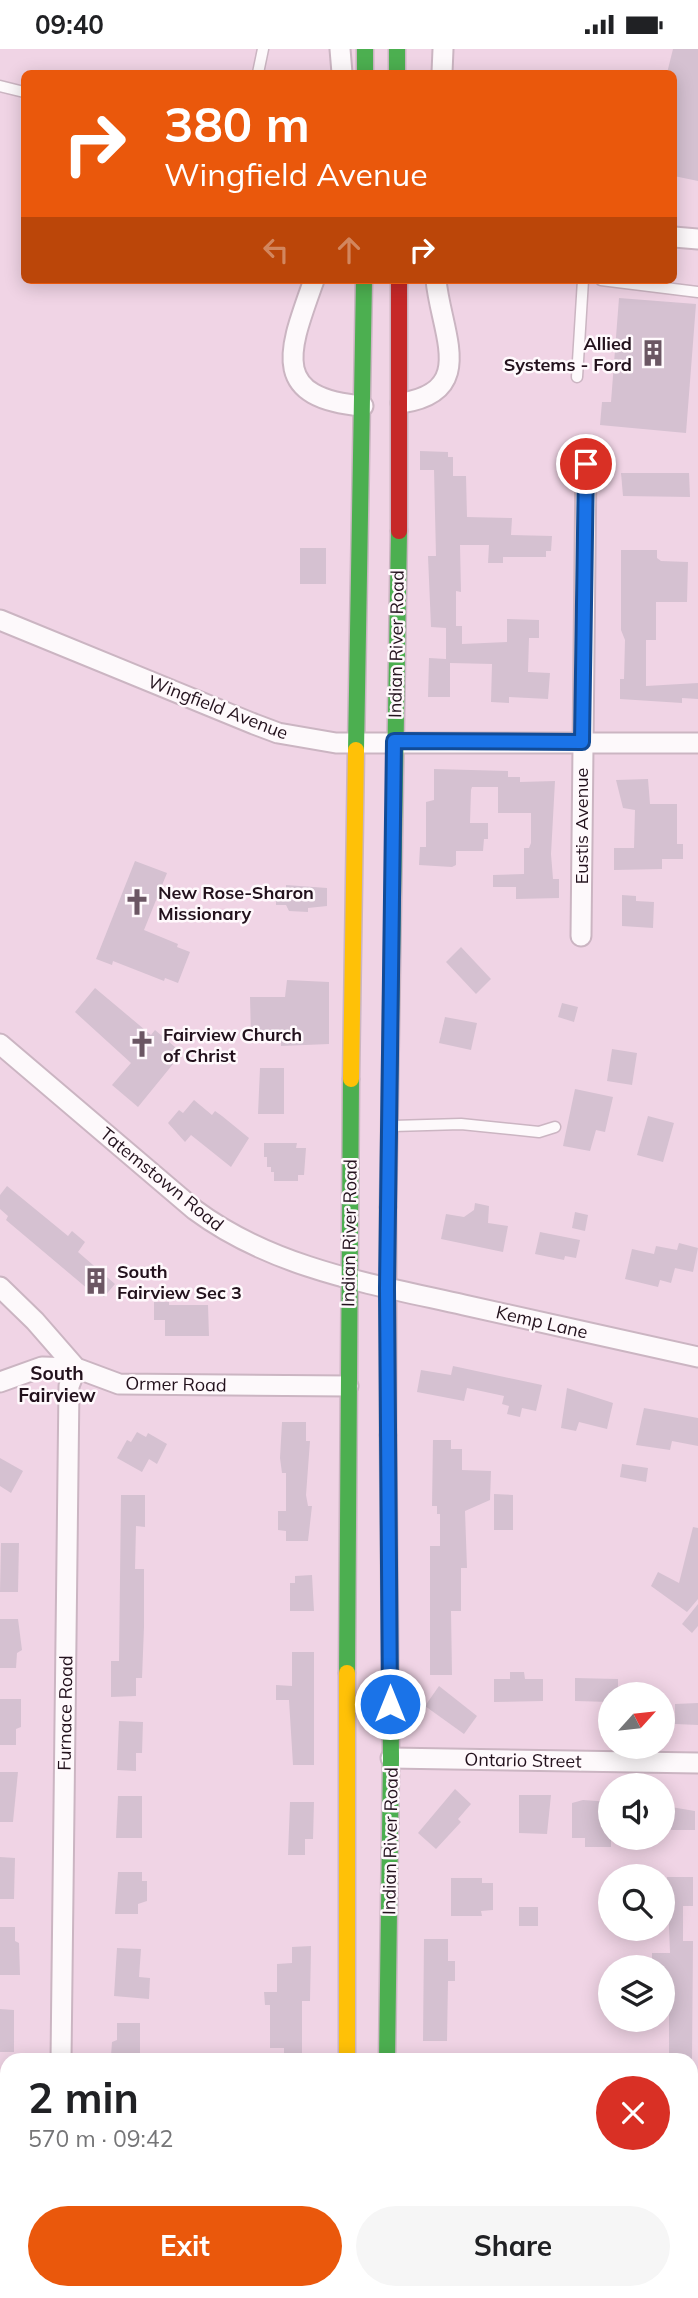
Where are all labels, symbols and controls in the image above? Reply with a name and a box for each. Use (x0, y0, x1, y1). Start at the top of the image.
text: 09:40 (35, 8, 104, 41)
text: 380 m (164, 93, 310, 154)
icon: right (49, 98, 140, 189)
text: Wingfield Avenue (164, 154, 428, 194)
icon: left (257, 231, 295, 269)
icon: ahead (330, 231, 368, 269)
icon: right (403, 231, 441, 269)
place label: Allied Systems - Ford (504, 332, 632, 376)
building icon: Allied Systems - Ford (638, 338, 668, 368)
pin (556, 434, 616, 494)
icon: arrive (567, 445, 605, 483)
street label: Indian River Road (383, 570, 409, 718)
street label: Wingfield Avenue (145, 670, 291, 744)
street label: Eustis Avenue (570, 768, 593, 884)
place label: New Rose-Sharon Missionary (158, 881, 314, 925)
church icon: New Rose-Sharon Missionary (122, 887, 152, 917)
place label: Fairview Church of Christ (163, 1023, 302, 1067)
church icon: Fairview Church of Christ (127, 1029, 157, 1059)
street label: Tatemstown Road (96, 1122, 228, 1236)
street label: Indian River Road (336, 1159, 362, 1307)
place label: South Fairview Sec 3 (117, 1260, 242, 1304)
building icon: South Fairview Sec 3 (81, 1266, 111, 1296)
street label: Kemp Lane (494, 1300, 590, 1344)
district label: South Fairview (18, 1361, 96, 1407)
street label: Ormer Road (125, 1372, 227, 1396)
street label: Furnace Road (52, 1655, 78, 1771)
position arrow (353, 1667, 427, 1741)
north arrow (598, 1682, 676, 1759)
map controls (598, 1682, 675, 2032)
street label: Ontario Street (464, 1747, 582, 1773)
street label: Indian River Road (377, 1767, 403, 1915)
button: sound (598, 1773, 675, 1850)
button: search (598, 1864, 675, 1941)
button: layers (598, 1955, 675, 2032)
text: 2 min (28, 2071, 139, 2124)
button: close (596, 2076, 670, 2150)
text: 570 m · 09:42 (28, 2124, 173, 2153)
button: Exit (28, 2206, 342, 2286)
button: Share (356, 2206, 670, 2286)

